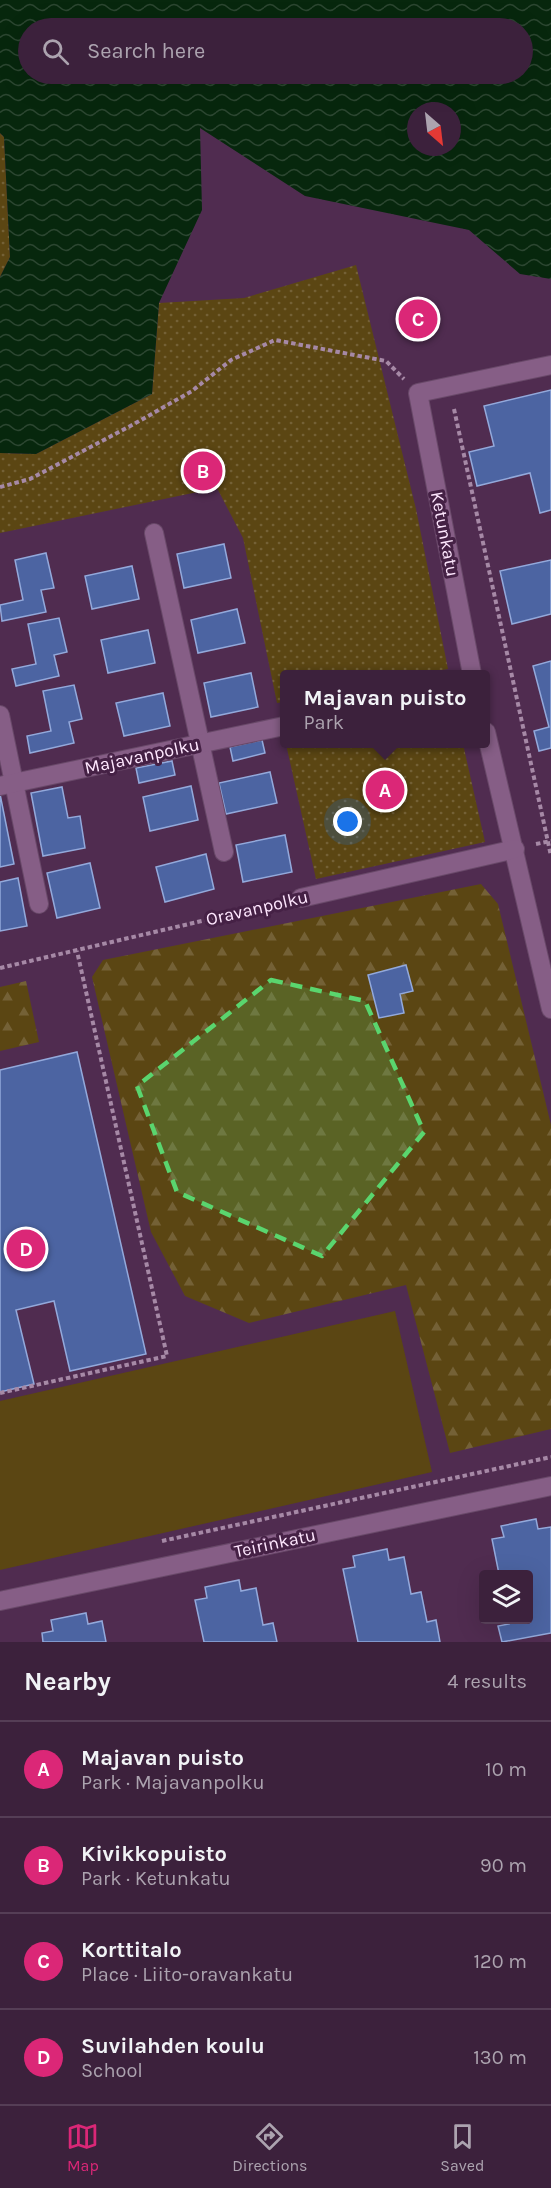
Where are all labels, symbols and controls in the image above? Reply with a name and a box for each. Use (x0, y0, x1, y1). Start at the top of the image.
search box (18, 18, 533, 84)
icon: search (39, 35, 72, 68)
text: Search here (87, 38, 205, 64)
north arrow (407, 102, 461, 156)
pin: C (398, 296, 438, 342)
pin: B (184, 448, 222, 494)
street label: Ketunkatu (426, 489, 464, 579)
popup (280, 670, 490, 748)
text: Majavan puisto (303, 685, 467, 711)
text: Park (303, 711, 344, 734)
street label: Majavanpolku (83, 733, 201, 779)
pin: A (366, 768, 404, 812)
your location (333, 807, 362, 836)
street label: Oravanpolku (204, 886, 310, 930)
pin: D (6, 1226, 46, 1272)
street label: Teirinkatu (232, 1524, 318, 1562)
map controls (479, 1570, 533, 1624)
button: layers (479, 1570, 533, 1624)
text: Nearby (24, 1666, 111, 1697)
text: 4 results (447, 1670, 527, 1693)
text: Majavan puisto (81, 1745, 244, 1771)
text: A (37, 1758, 50, 1781)
text: 10 m (485, 1758, 527, 1781)
text: Park · Majavanpolku (81, 1771, 265, 1794)
text: Kivikkopuisto (81, 1841, 227, 1867)
text: B (37, 1854, 50, 1877)
text: 90 m (480, 1854, 527, 1877)
text: Park · Ketunkatu (81, 1867, 231, 1890)
text: Korttitalo (81, 1937, 182, 1963)
text: C (37, 1950, 50, 1973)
text: 120 m (473, 1950, 527, 1973)
text: Place · Liito-oravankatu (81, 1963, 293, 1986)
text: Suvilahden koulu (81, 2033, 265, 2059)
text: D (37, 2046, 50, 2069)
text: 130 m (473, 2046, 527, 2069)
text: School (81, 2059, 143, 2082)
tab: Map (66, 2120, 99, 2175)
tab: Directions (232, 2120, 307, 2175)
tab: Saved (440, 2120, 485, 2175)

